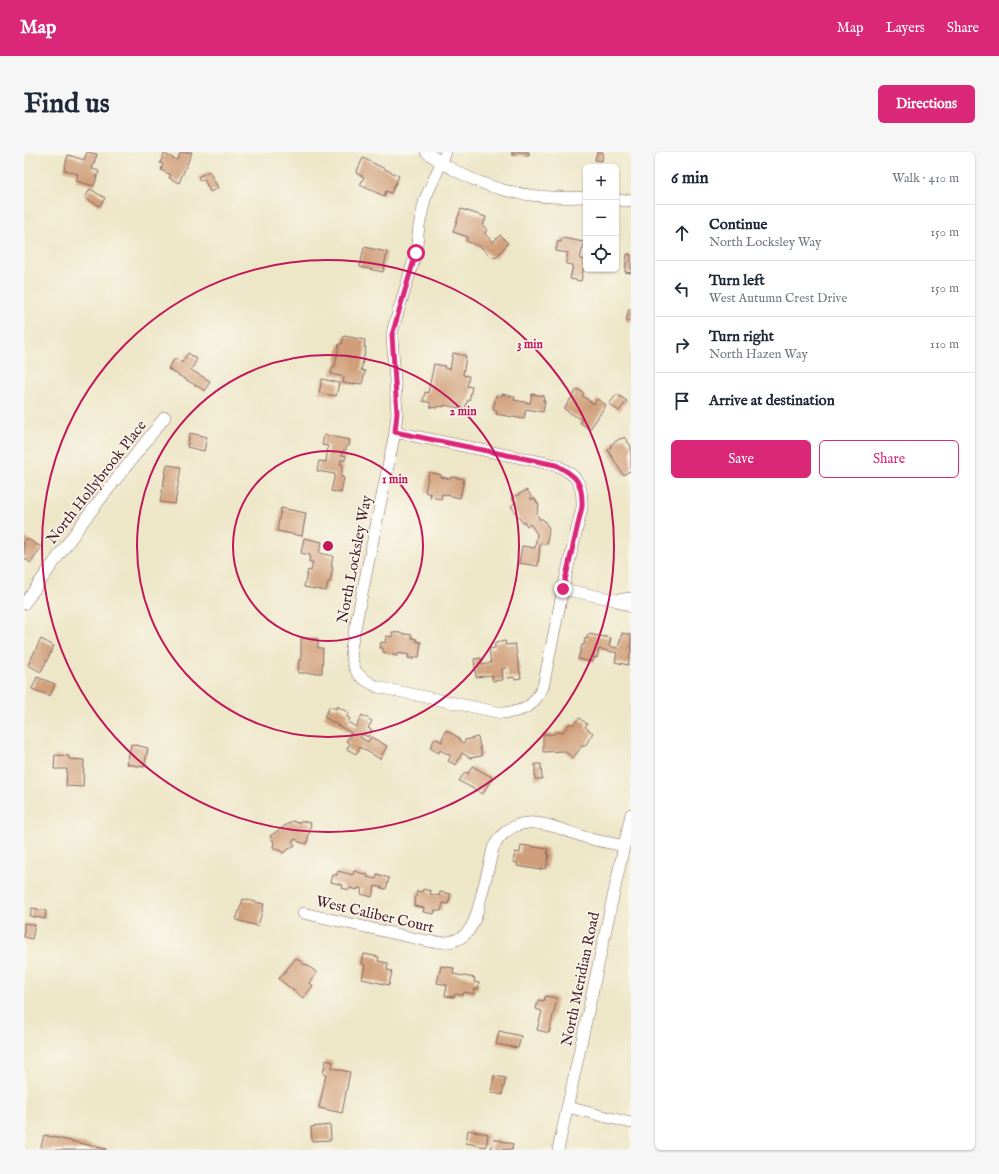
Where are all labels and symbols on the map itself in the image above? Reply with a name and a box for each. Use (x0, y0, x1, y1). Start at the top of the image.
route start (407, 244, 425, 262)
text: 3 min (517, 337, 544, 352)
text: 2 min (449, 404, 477, 419)
street label: North Hollybrook Place (42, 416, 151, 548)
text: 1 min (382, 472, 409, 487)
street label: North Locksley Way (333, 493, 376, 625)
centre of rings (321, 539, 335, 553)
route end (554, 580, 572, 598)
street label: West Caliber Court (314, 892, 436, 937)
street label: North Meridian Road (557, 909, 604, 1048)

